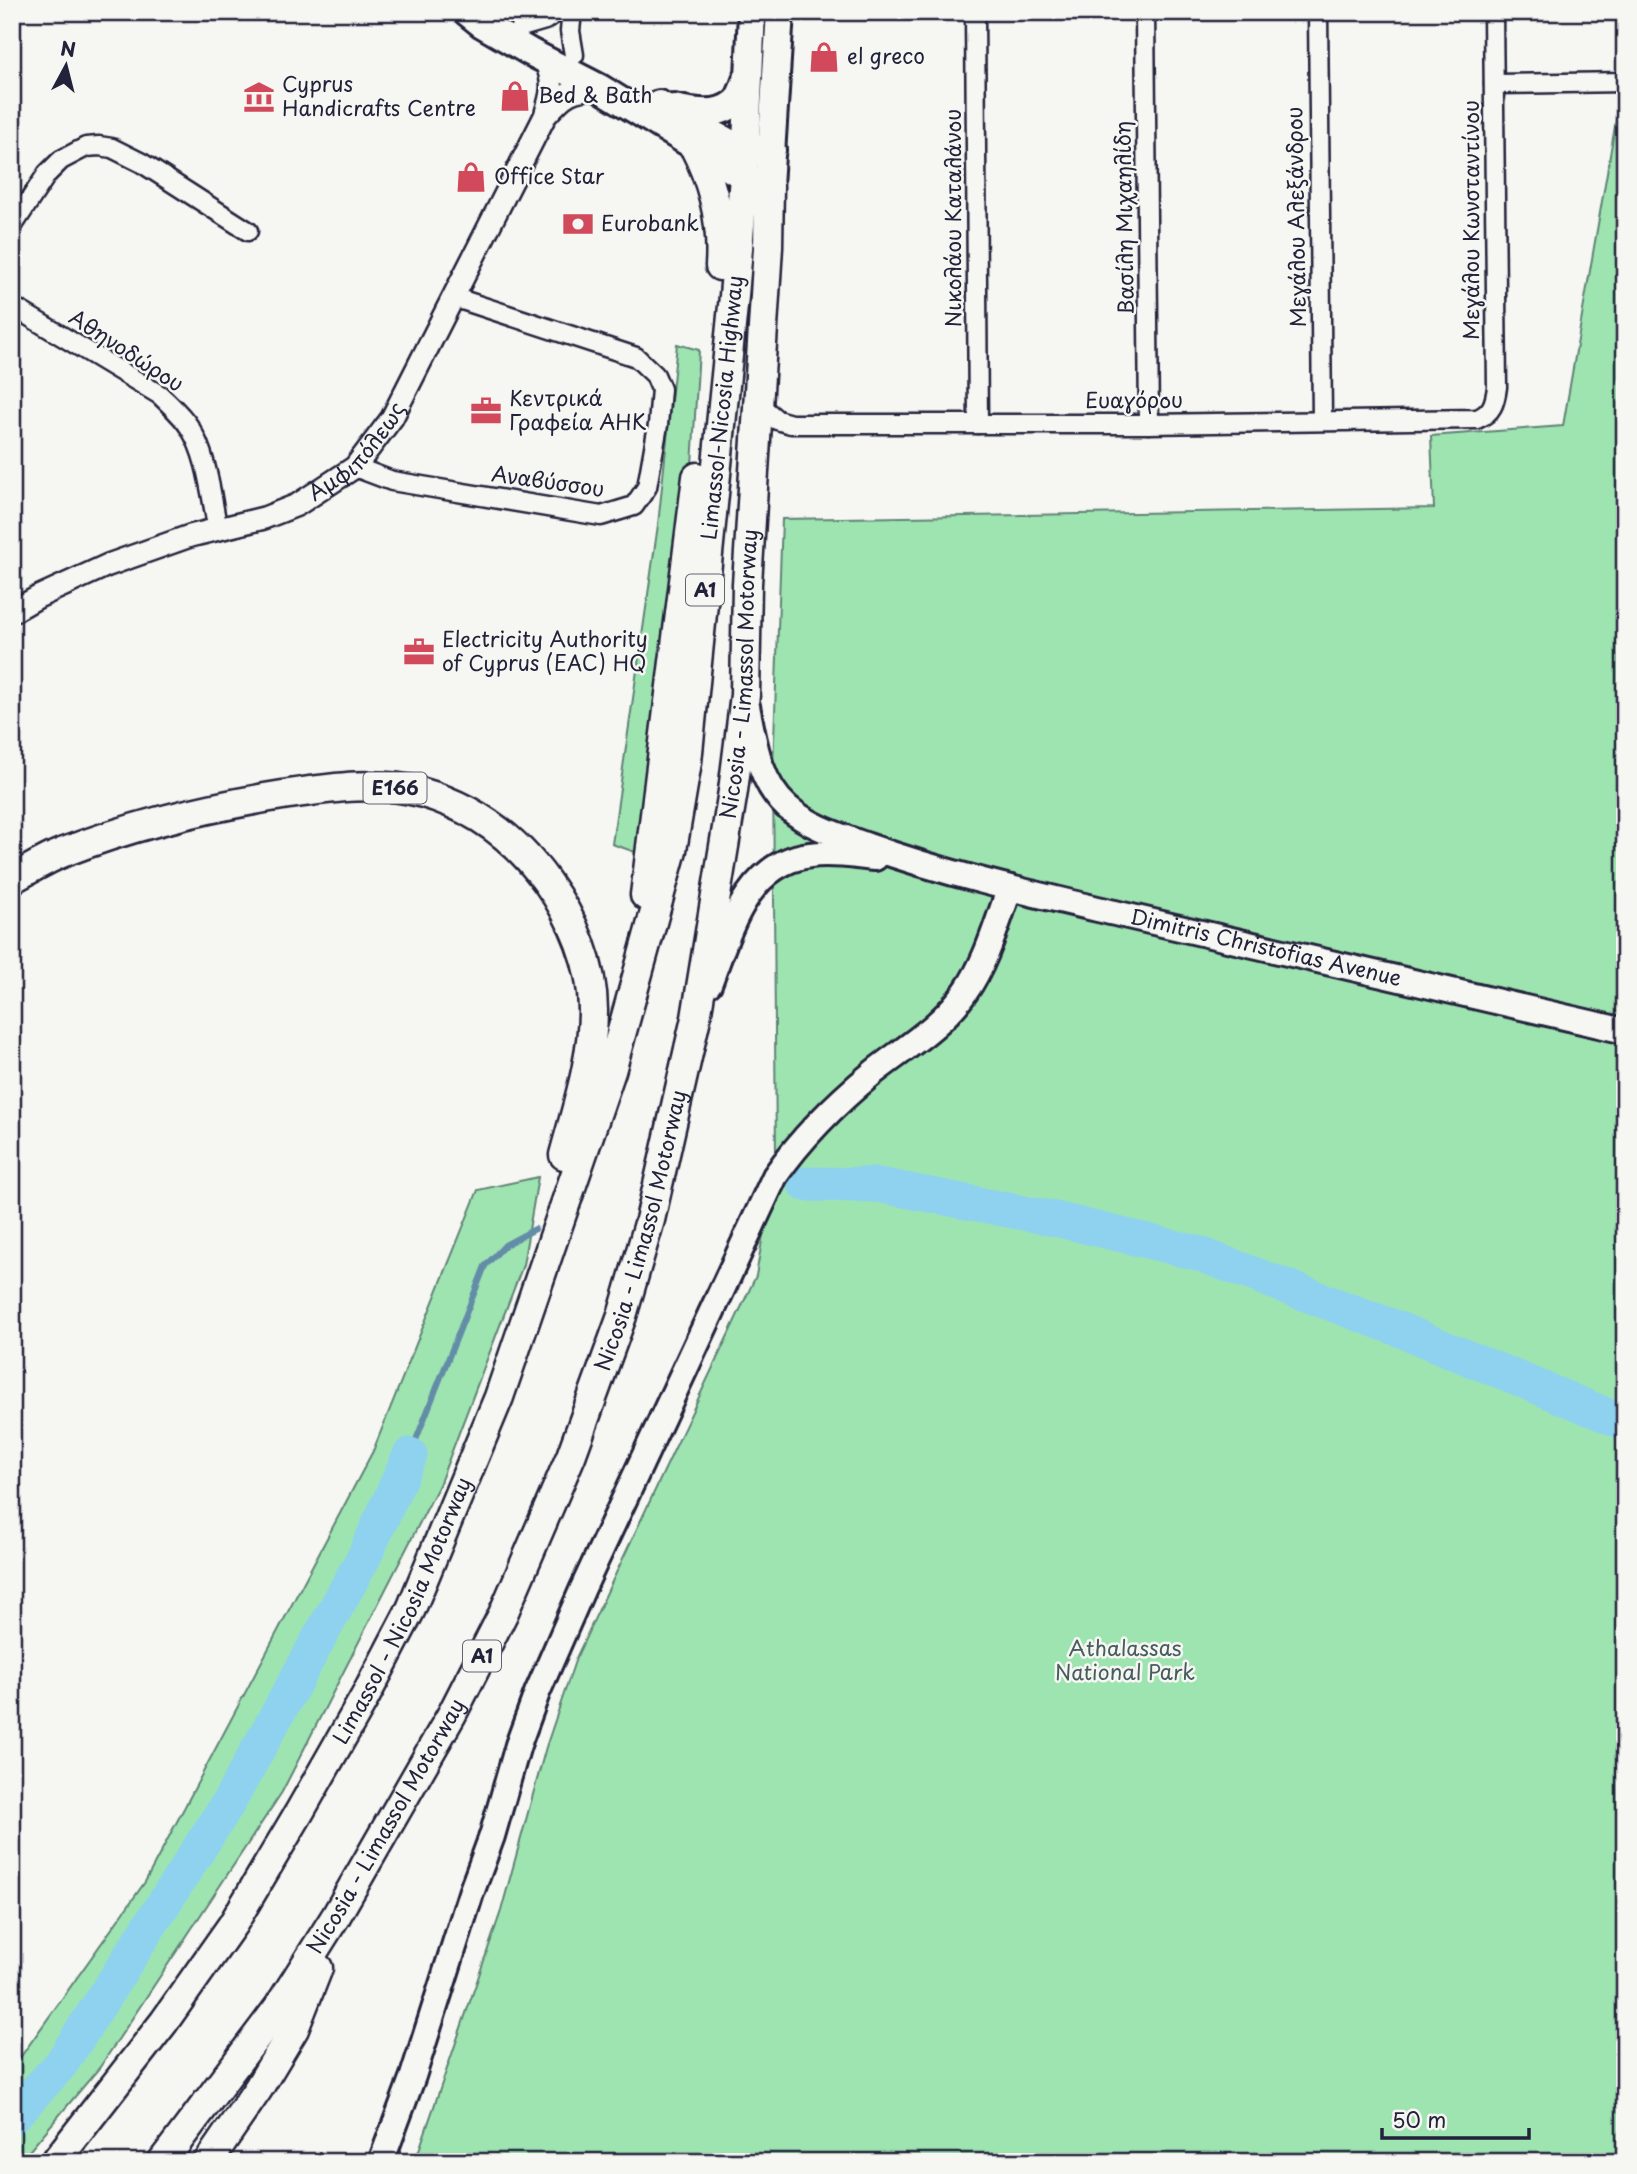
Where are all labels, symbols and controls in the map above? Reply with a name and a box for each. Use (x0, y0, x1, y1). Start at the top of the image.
north arrow (32, 32, 102, 102)
text: N (59, 33, 77, 63)
place label: el greco (847, 39, 925, 71)
shop icon: el greco (807, 40, 841, 74)
place label: Cyprus Handicrafts Centre (282, 67, 476, 123)
place label: Bed & Bath (538, 78, 653, 110)
shop icon: Bed & Bath (498, 79, 532, 113)
museum icon: Cyprus Handicrafts Centre (242, 80, 276, 114)
street label: Μεγάλου Κωνσταντίνου (1454, 100, 1486, 340)
street label: Μεγάλου Αλεξάνδρου (1277, 106, 1313, 328)
street label: Νικολάου Καταλάνου (936, 109, 968, 327)
street label: Βασίλη Μιχαηλίδη (1105, 121, 1141, 315)
place label: Office Star (494, 159, 605, 191)
shop icon: Office Star (454, 160, 488, 194)
place label: Eurobank (601, 206, 699, 238)
bank icon: Eurobank (561, 207, 595, 241)
street label: Limassol-Nicosia Highway (692, 274, 750, 541)
street label: Αθηνοδώρου (63, 300, 191, 398)
place label: Κεντρικά Γραφεία ΑΗΚ (509, 381, 647, 437)
street label: Ευαγόρου (1085, 383, 1183, 415)
office icon: Κεντρικά Γραφεία ΑΗΚ (469, 394, 503, 428)
street label: Αμφιπόλεως (301, 396, 412, 508)
street label: Αναβύσσου (490, 456, 607, 504)
street label: Nicosia - Limassol Motorway (711, 528, 764, 821)
road number: A1 (686, 575, 724, 606)
place label: Electricity Authority of Cyprus (EAC) HQ (442, 622, 648, 678)
office icon: Electricity Authority of Cyprus (EAC) HQ (402, 635, 436, 669)
road number: E166 (364, 772, 426, 804)
street label: Dimitris Christofias Avenue (1127, 899, 1405, 993)
street label: Nicosia - Limassol Motorway (585, 1087, 693, 1375)
street label: Limassol - Nicosia Motorway (323, 1472, 478, 1749)
park label: Athalassas National Park (1055, 1631, 1195, 1687)
road number: A1 (463, 1640, 501, 1672)
street label: Nicosia - Limassol Motorway (298, 1692, 471, 1960)
scale bar (1382, 2097, 1528, 2141)
text: 50 m (1392, 2103, 1446, 2135)

